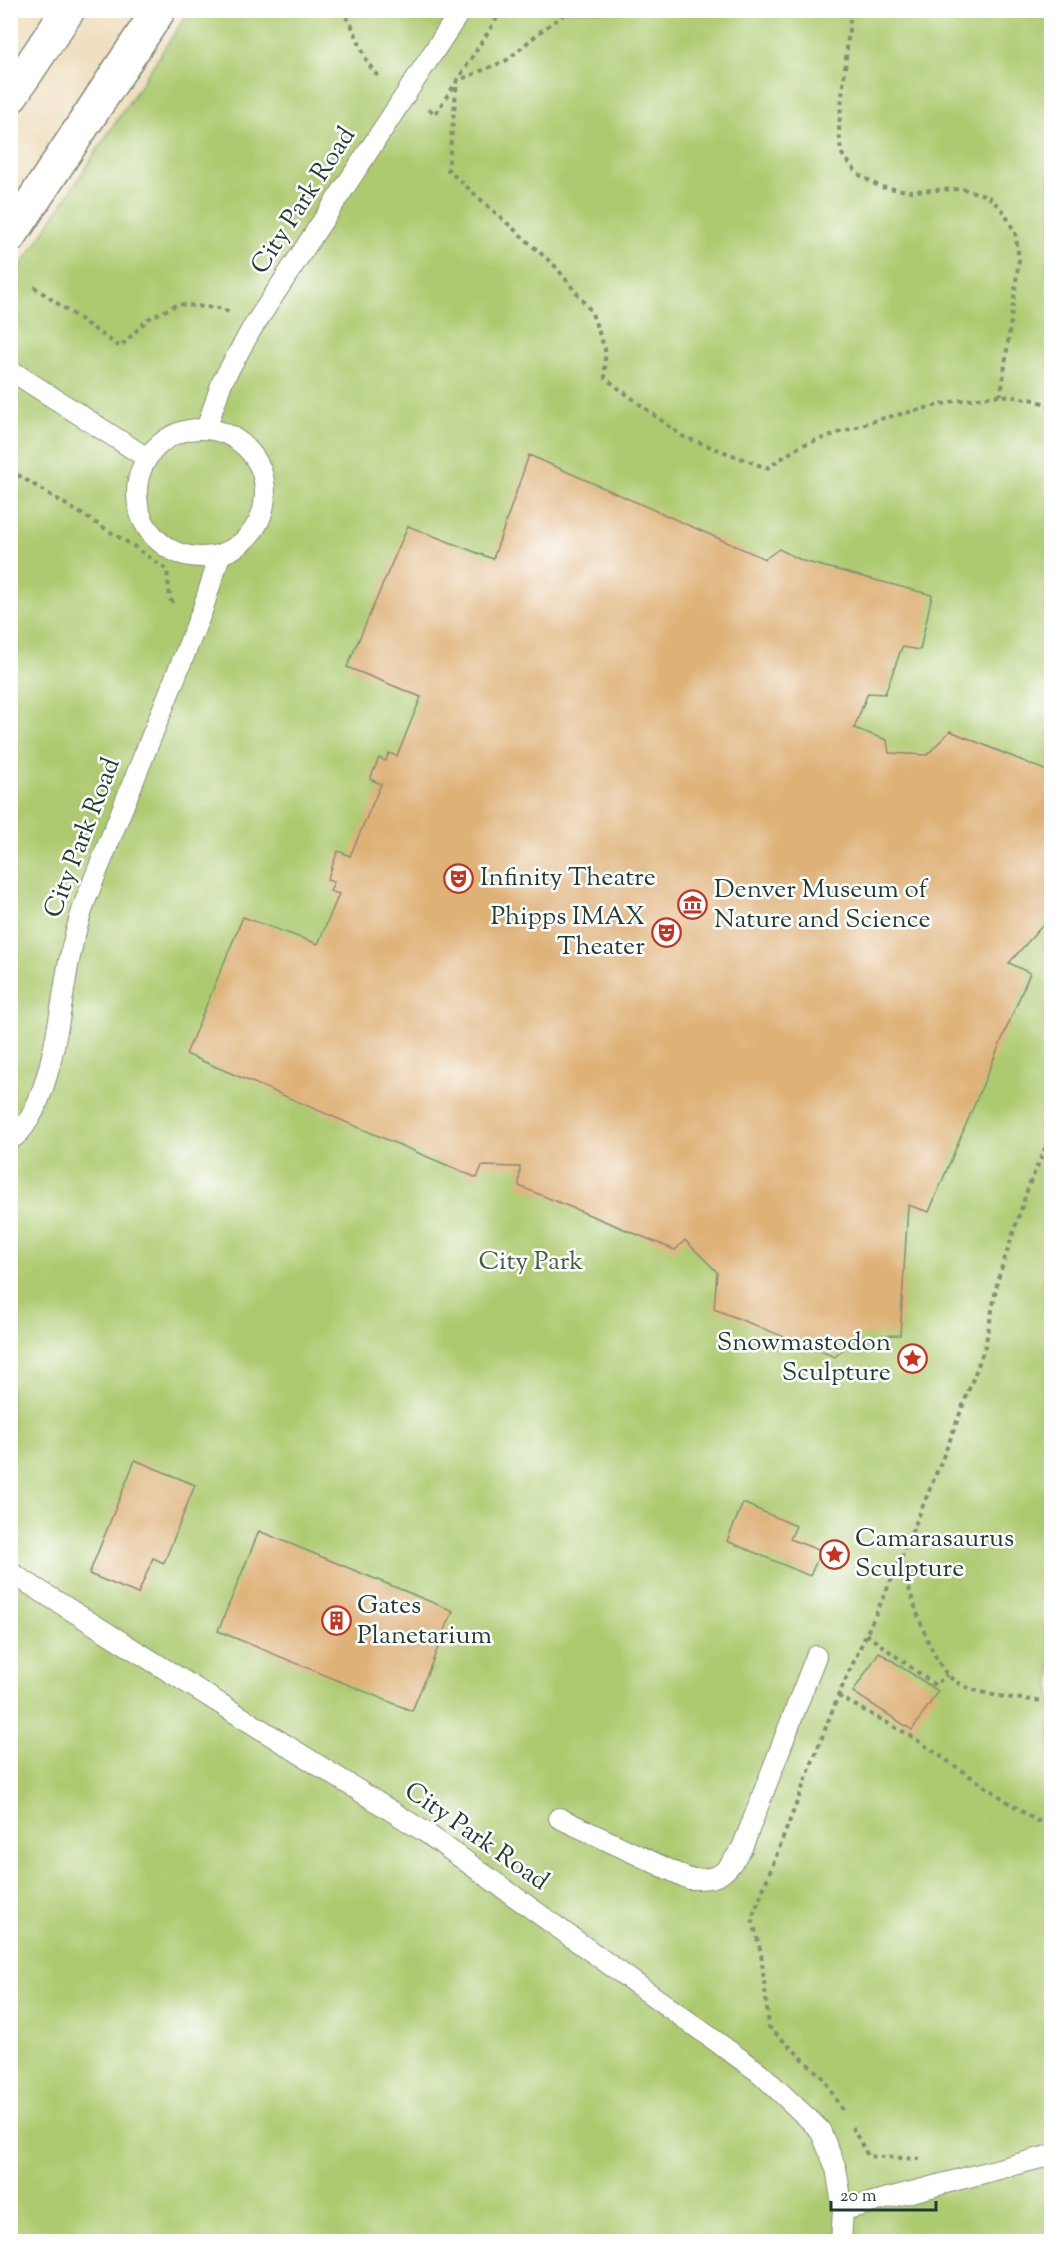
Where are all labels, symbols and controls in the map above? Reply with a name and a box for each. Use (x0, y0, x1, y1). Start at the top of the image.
street label: City Park Road (242, 120, 366, 282)
street label: City Park Road (35, 752, 131, 923)
place label: Infinity Theatre (480, 860, 656, 897)
theatre icon: Infinity Theatre (443, 862, 475, 894)
place label: Denver Museum of Nature and Science (714, 872, 931, 939)
museum icon: Denver Museum of Nature and Science (677, 889, 709, 921)
place label: Phipps IMAX Theater (490, 899, 645, 966)
theatre icon: Phipps IMAX Theater (650, 916, 682, 948)
park label: City Park (479, 1244, 583, 1281)
place label: Snowmastodon Sculpture (717, 1325, 891, 1392)
place icon: Snowmastodon Sculpture (896, 1342, 928, 1374)
place label: Camarasaurus Sculpture (855, 1521, 1014, 1588)
place icon: Camarasaurus Sculpture (818, 1538, 850, 1570)
place label: Gates Planetarium (357, 1588, 492, 1655)
building icon: Gates Planetarium (320, 1605, 352, 1637)
street label: City Park Road (396, 1773, 556, 1901)
scale bar (831, 2174, 936, 2212)
text: 20 m (840, 2184, 877, 2210)

